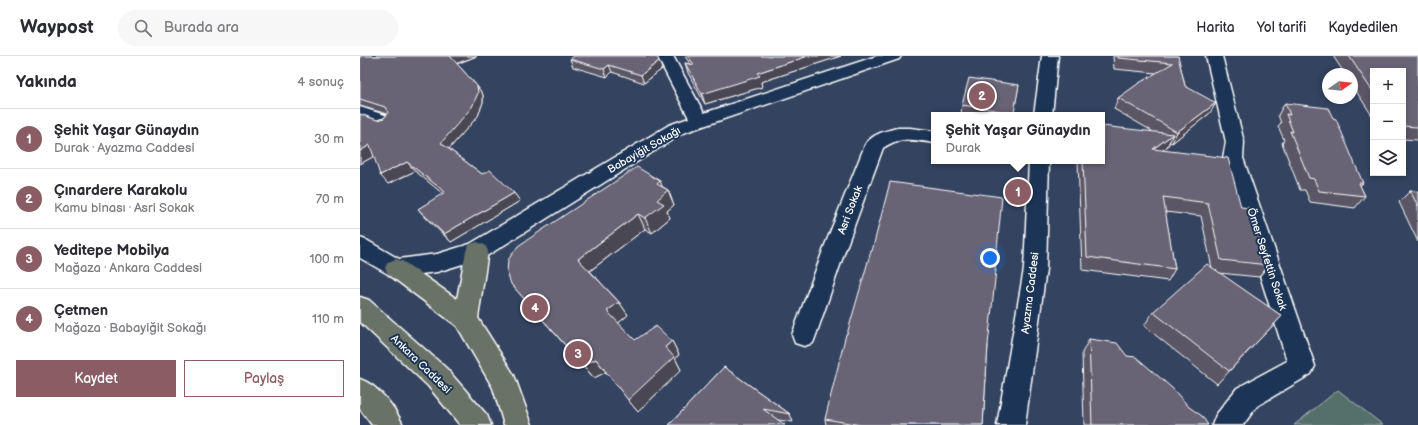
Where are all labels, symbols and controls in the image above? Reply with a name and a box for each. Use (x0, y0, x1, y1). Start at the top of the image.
search box (118, 10, 398, 46)
text: Waypost (20, 16, 94, 39)
icon: search (132, 17, 154, 39)
text: Burada ara (164, 18, 239, 37)
text: Harita (1196, 19, 1235, 36)
text: Yol tarifi (1257, 19, 1306, 36)
text: Kaydedilen (1328, 19, 1398, 36)
north arrow (1322, 68, 1358, 104)
map controls (1370, 68, 1406, 176)
button: + (1370, 68, 1406, 104)
text: Yakında (16, 72, 77, 92)
text: 4 sonuç (297, 74, 344, 90)
pin: 2 (969, 81, 995, 111)
button: − (1370, 104, 1406, 140)
popup (931, 112, 1105, 164)
text: Şehit Yaşar Günaydın (54, 121, 199, 140)
text: Şehit Yaşar Günaydın (945, 121, 1091, 140)
street label: Babayiğit Sokağı (605, 124, 683, 176)
text: 1 (26, 131, 32, 147)
text: 30 m (314, 131, 344, 147)
text: Durak · Ayazma Caddesi (54, 140, 195, 156)
text: Durak (945, 140, 980, 156)
button: layers (1370, 140, 1406, 176)
pin: 1 (1005, 177, 1031, 207)
text: Çınardere Karakolu (54, 181, 187, 200)
street label: Asri Sokak (835, 183, 865, 236)
text: 2 (25, 191, 33, 207)
text: 70 m (316, 191, 344, 207)
text: Kamu binası · Asri Sokak (54, 200, 194, 216)
street label: Ömer Seyfettin Sokak (1244, 206, 1291, 312)
text: Yeditepe Mobilya (54, 241, 169, 260)
your location (980, 248, 1000, 268)
text: 3 (25, 251, 33, 267)
text: 100 m (309, 251, 344, 267)
street label: Ayazma Caddesi (1019, 251, 1042, 335)
text: Mağaza · Ankara Caddesi (54, 260, 202, 276)
pin: 4 (522, 293, 548, 323)
text: Çetmen (54, 301, 108, 320)
text: 4 (25, 311, 33, 327)
text: 110 m (312, 311, 344, 327)
text: Mağaza · Babayiğit Sokağı (54, 320, 206, 336)
street label: Ankara Caddesi (388, 332, 454, 396)
pin: 3 (565, 339, 591, 369)
button: Kaydet (16, 360, 176, 397)
button: Paylaş (184, 360, 344, 397)

